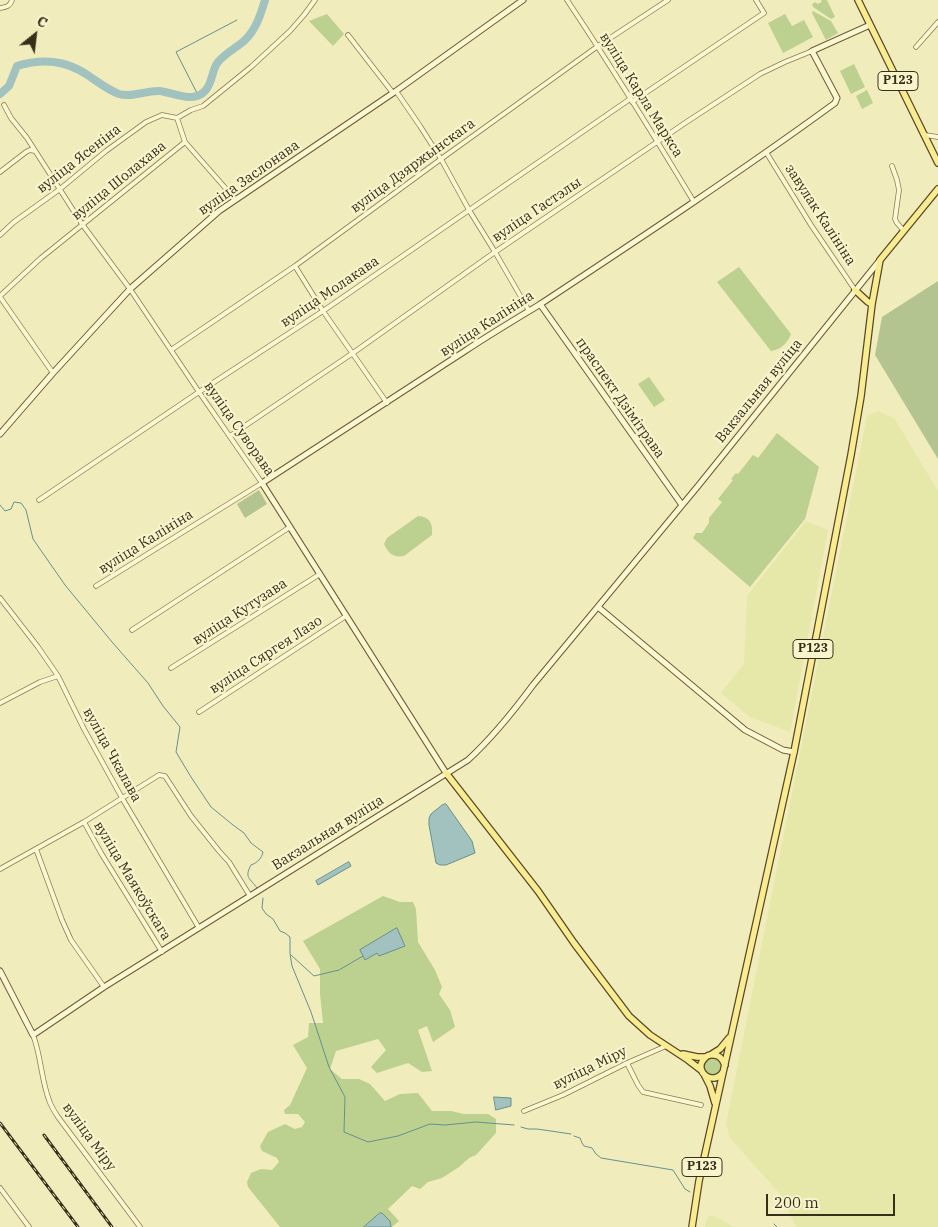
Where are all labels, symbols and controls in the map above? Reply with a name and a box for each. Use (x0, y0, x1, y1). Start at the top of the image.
north arrow (10, 10, 60, 60)
text: С (34, 12, 51, 32)
street label: вуліца Карла Маркса (596, 30, 686, 160)
road number: Р123 (878, 72, 918, 90)
street label: вуліца Дзяржынскага (347, 115, 479, 217)
street label: вуліца Ясеніна (34, 121, 124, 197)
street label: вуліца Заслонава (195, 137, 303, 219)
street label: вуліца Шолахава (68, 138, 170, 224)
street label: завулак Калініна (781, 161, 859, 269)
street label: вуліца Гастэлы (489, 174, 585, 246)
street label: вуліца Молакава (278, 253, 382, 331)
street label: вуліца Калініна (437, 288, 537, 360)
street label: праспект Дзімітрава (572, 334, 668, 462)
street label: Вакзальная вуліца (712, 336, 806, 446)
street label: вуліца Суворава (200, 378, 278, 480)
street label: вуліца Калініна (96, 506, 196, 578)
street label: вуліца Кутузава (190, 575, 290, 649)
street label: вуліца Сяргея Лазо (206, 612, 326, 698)
road number: Р123 (793, 640, 833, 659)
street label: вуліца Чкалава (79, 705, 145, 805)
street label: Вакзальная вуліца (269, 792, 387, 874)
street label: вуліца Маякоўскага (90, 818, 174, 944)
street label: вуліца Міру (550, 1043, 630, 1093)
street label: вуліца Міру (59, 1100, 119, 1174)
road number: Р123 (682, 1158, 722, 1176)
scale bar (768, 1184, 897, 1216)
text: 200 m (774, 1193, 819, 1212)

